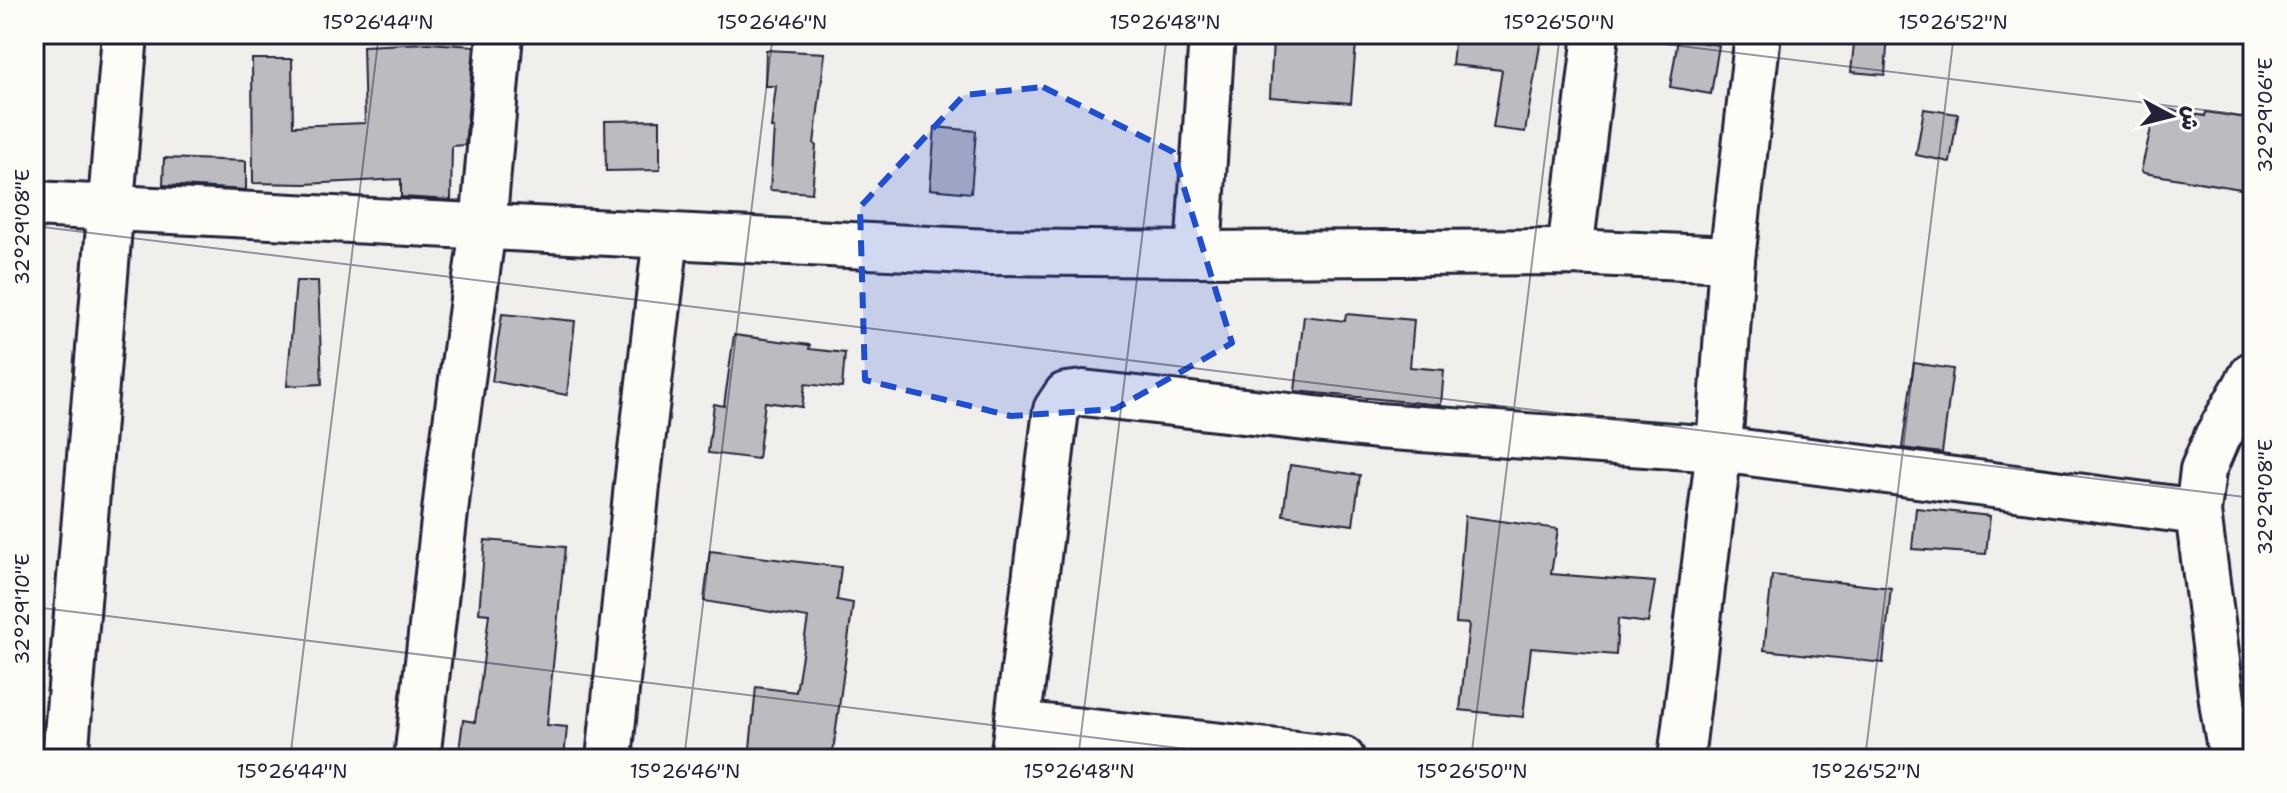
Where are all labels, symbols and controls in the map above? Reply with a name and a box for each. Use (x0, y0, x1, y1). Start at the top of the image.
text: 15°26'44"N (322, 9, 434, 35)
text: 15°26'46"N (717, 9, 827, 35)
text: 15°26'48"N (1109, 9, 1221, 35)
text: 15°26'50"N (1503, 9, 1615, 35)
text: 15°26'52"N (1898, 9, 2008, 35)
text: 32°29'06"E (2252, 57, 2278, 173)
north arrow (2131, 76, 2211, 156)
text: ش (2174, 105, 2206, 132)
text: 32°29'08"E (9, 169, 35, 285)
text: 32°29'08"E (2252, 439, 2278, 555)
text: 32°29'10"E (9, 553, 35, 665)
text: 15°26'44"N (236, 758, 348, 784)
text: 15°26'46"N (630, 758, 740, 784)
text: 15°26'48"N (1023, 758, 1135, 784)
text: 15°26'50"N (1416, 758, 1528, 784)
text: 15°26'52"N (1811, 758, 1921, 784)

